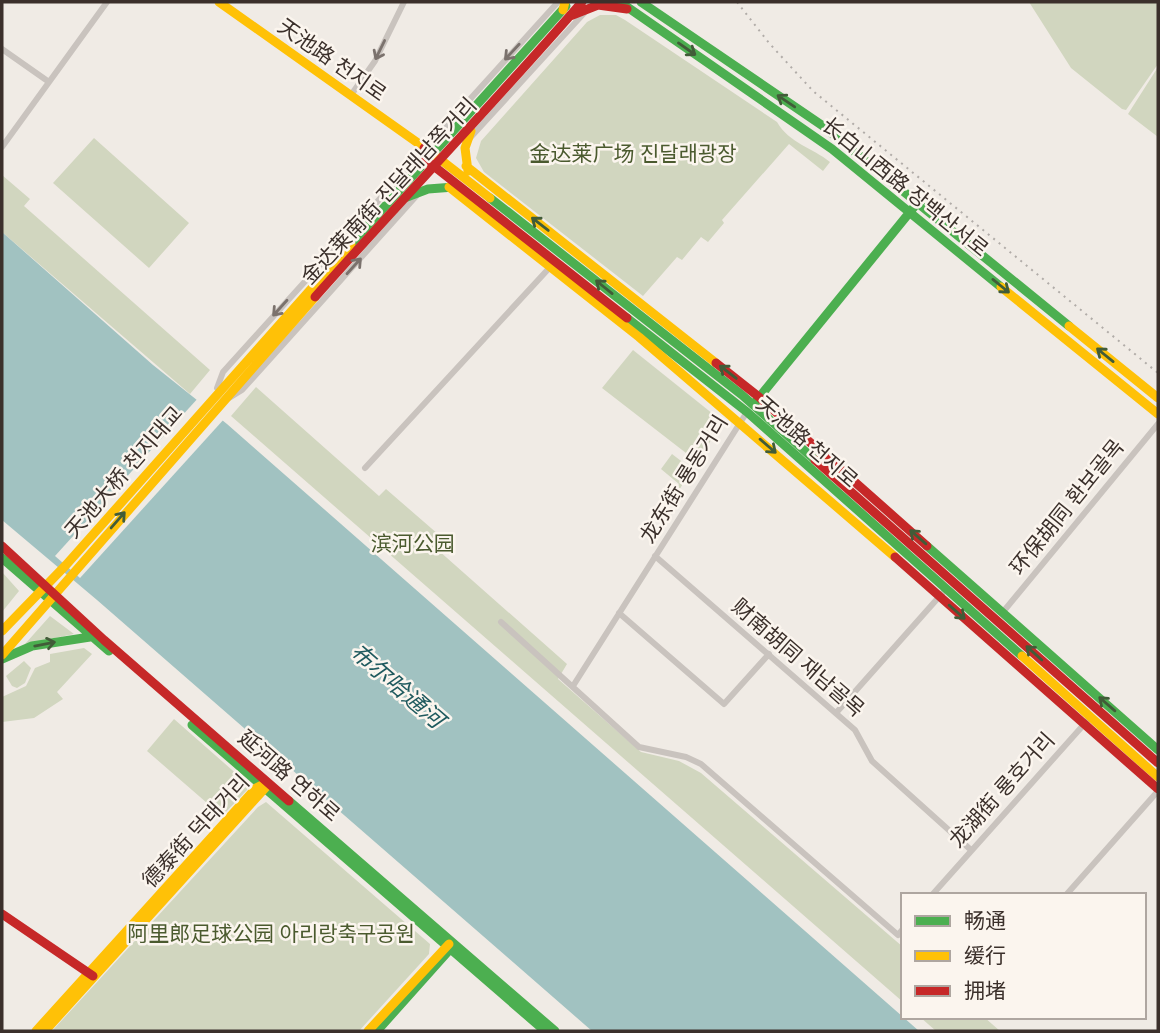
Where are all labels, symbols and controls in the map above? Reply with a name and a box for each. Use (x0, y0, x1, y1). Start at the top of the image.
street label: 天池路 천지로 (272, 12, 392, 108)
one-way arrow (373, 39, 387, 60)
one-way arrow (677, 42, 696, 56)
one-way arrow (504, 43, 520, 61)
street label: 金达莱南街 진달래남쪽거리 (295, 92, 483, 290)
one-way arrow (777, 93, 797, 107)
street label: 长白山西路 장백산서로 (816, 111, 994, 263)
park label: 金达莱广场 진달래광장 (530, 140, 737, 168)
one-way arrow (531, 216, 550, 231)
one-way arrow (346, 258, 363, 275)
one-way arrow (992, 278, 1010, 294)
one-way arrow (596, 279, 614, 295)
one-way arrow (272, 299, 289, 316)
one-way arrow (1097, 347, 1115, 363)
one-way arrow (719, 365, 738, 380)
street label: 天池路 천지로 (750, 390, 864, 494)
street label: 天池大桥 천지대교 (59, 400, 189, 544)
street label: 龙东街 룡동거리 (634, 410, 734, 548)
street label: 环保胡同 환보골목 (1004, 433, 1130, 581)
one-way arrow (759, 438, 777, 454)
one-way arrow (110, 512, 126, 530)
one-way arrow (910, 529, 927, 546)
park label: 滨河公园 (371, 530, 455, 558)
street label: 财南胡同 재남골목 (726, 593, 870, 723)
one-way arrow (948, 604, 966, 620)
one-way arrow (33, 636, 56, 650)
water label: 布尔哈通河 (343, 637, 454, 738)
one-way arrow (1025, 645, 1043, 661)
one-way arrow (1099, 696, 1116, 713)
street label: 延河路 연하로 (232, 724, 346, 828)
street label: 龙湖街 룡호거리 (943, 726, 1061, 854)
street label: 德泰街 덕태거리 (136, 768, 256, 894)
legend (901, 893, 1146, 1019)
text: 畅通 (964, 907, 1006, 935)
park label: 阿里郎足球公园 아리랑축구공원 (127, 920, 415, 948)
text: 缓行 (964, 942, 1006, 970)
text: 拥堵 (964, 977, 1006, 1005)

